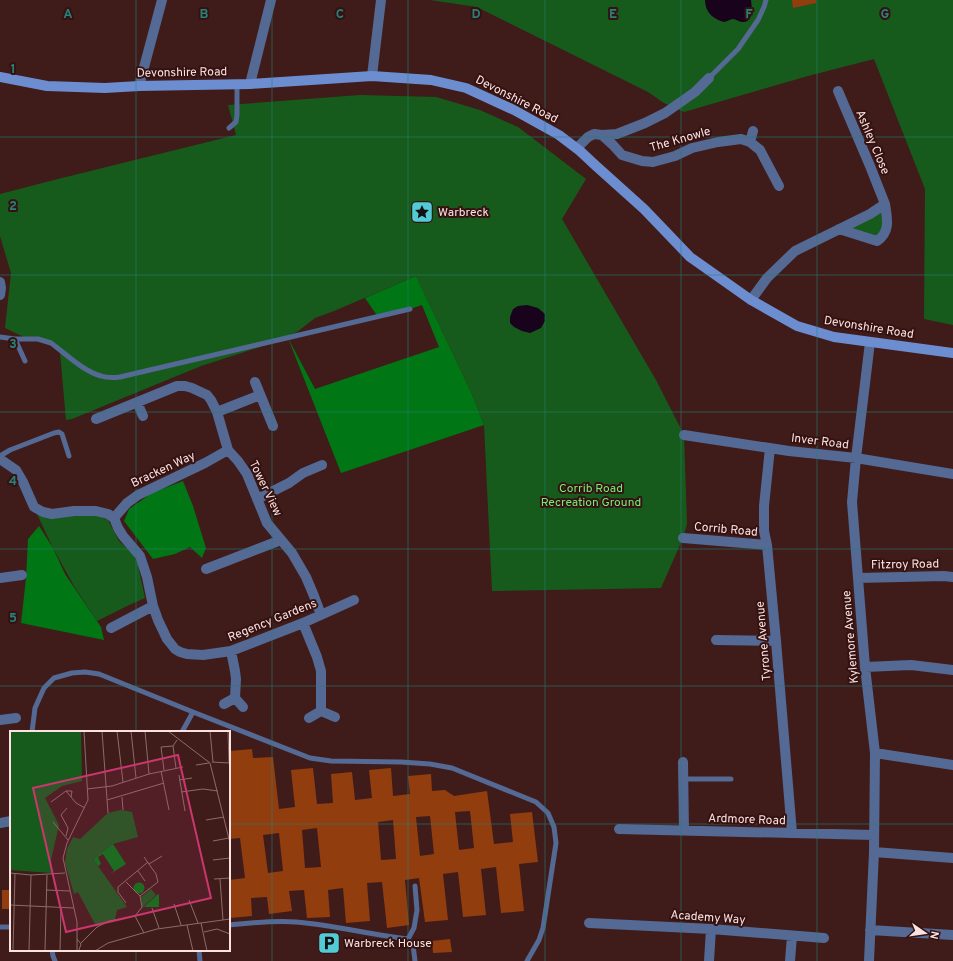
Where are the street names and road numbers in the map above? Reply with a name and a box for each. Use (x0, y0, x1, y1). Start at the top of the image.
street label: Devonshire Road (137, 64, 227, 82)
street label: Devonshire Road (473, 72, 561, 128)
street label: Ashley Close (851, 108, 893, 177)
street label: The Knowle (648, 124, 713, 156)
street label: Devonshire Road (823, 313, 915, 343)
street label: Inver Road (790, 431, 850, 453)
street label: Bracken Way (129, 448, 198, 492)
street label: Tower View (245, 458, 286, 519)
street label: Corrib Road (693, 519, 759, 541)
street label: Fitzroy Road (871, 556, 939, 574)
street label: Kylemore Avenue (839, 590, 863, 684)
street label: Regency Gardens (226, 596, 319, 646)
street label: Tyrone Avenue (753, 600, 775, 681)
street label: Ardmore Road (708, 811, 786, 829)
street label: Academy Way (670, 907, 746, 929)

